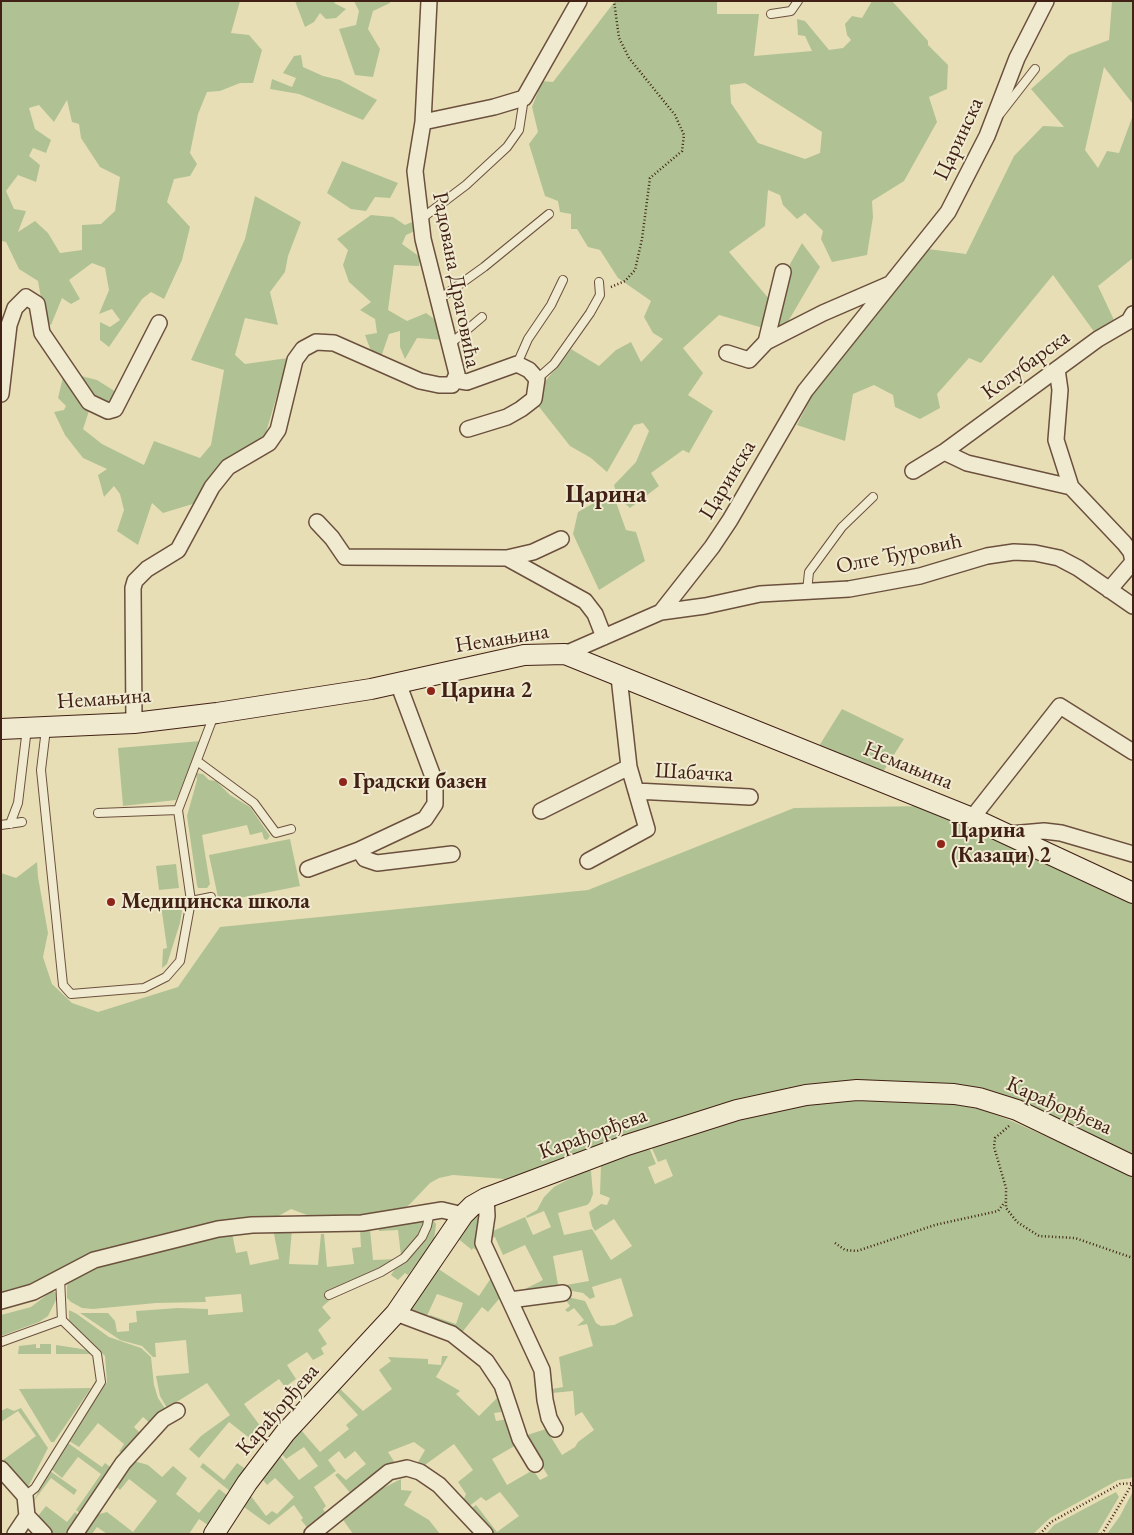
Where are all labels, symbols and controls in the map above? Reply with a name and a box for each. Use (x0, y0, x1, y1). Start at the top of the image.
street label: Царинска (928, 94, 990, 184)
street label: Радована Драговића (426, 190, 486, 370)
street label: Колубарска (977, 324, 1075, 406)
street label: Царинска (694, 436, 762, 524)
district label: Царина (566, 481, 646, 509)
street label: Олге Ђуровић (834, 528, 964, 580)
street label: Немањина (453, 619, 551, 659)
place label: Царина 2 (441, 678, 532, 704)
street label: Немањина (56, 683, 152, 715)
marker: Царина 2 (425, 685, 437, 697)
street label: Немањина (859, 736, 957, 796)
street label: Шабачка (654, 758, 734, 788)
place label: Градски базен (353, 769, 487, 795)
marker: Градски базен (337, 776, 349, 788)
place label: Царина (Казаци) 2 (951, 818, 1051, 869)
marker: Царина (Казаци) 2 (935, 838, 947, 850)
place label: Медицинска школа (121, 889, 310, 915)
marker: Медицинска школа (105, 896, 117, 908)
street label: Карађорђева (1002, 1071, 1116, 1141)
street label: Карађорђева (535, 1102, 651, 1166)
street label: Карађорђева (231, 1359, 325, 1461)

